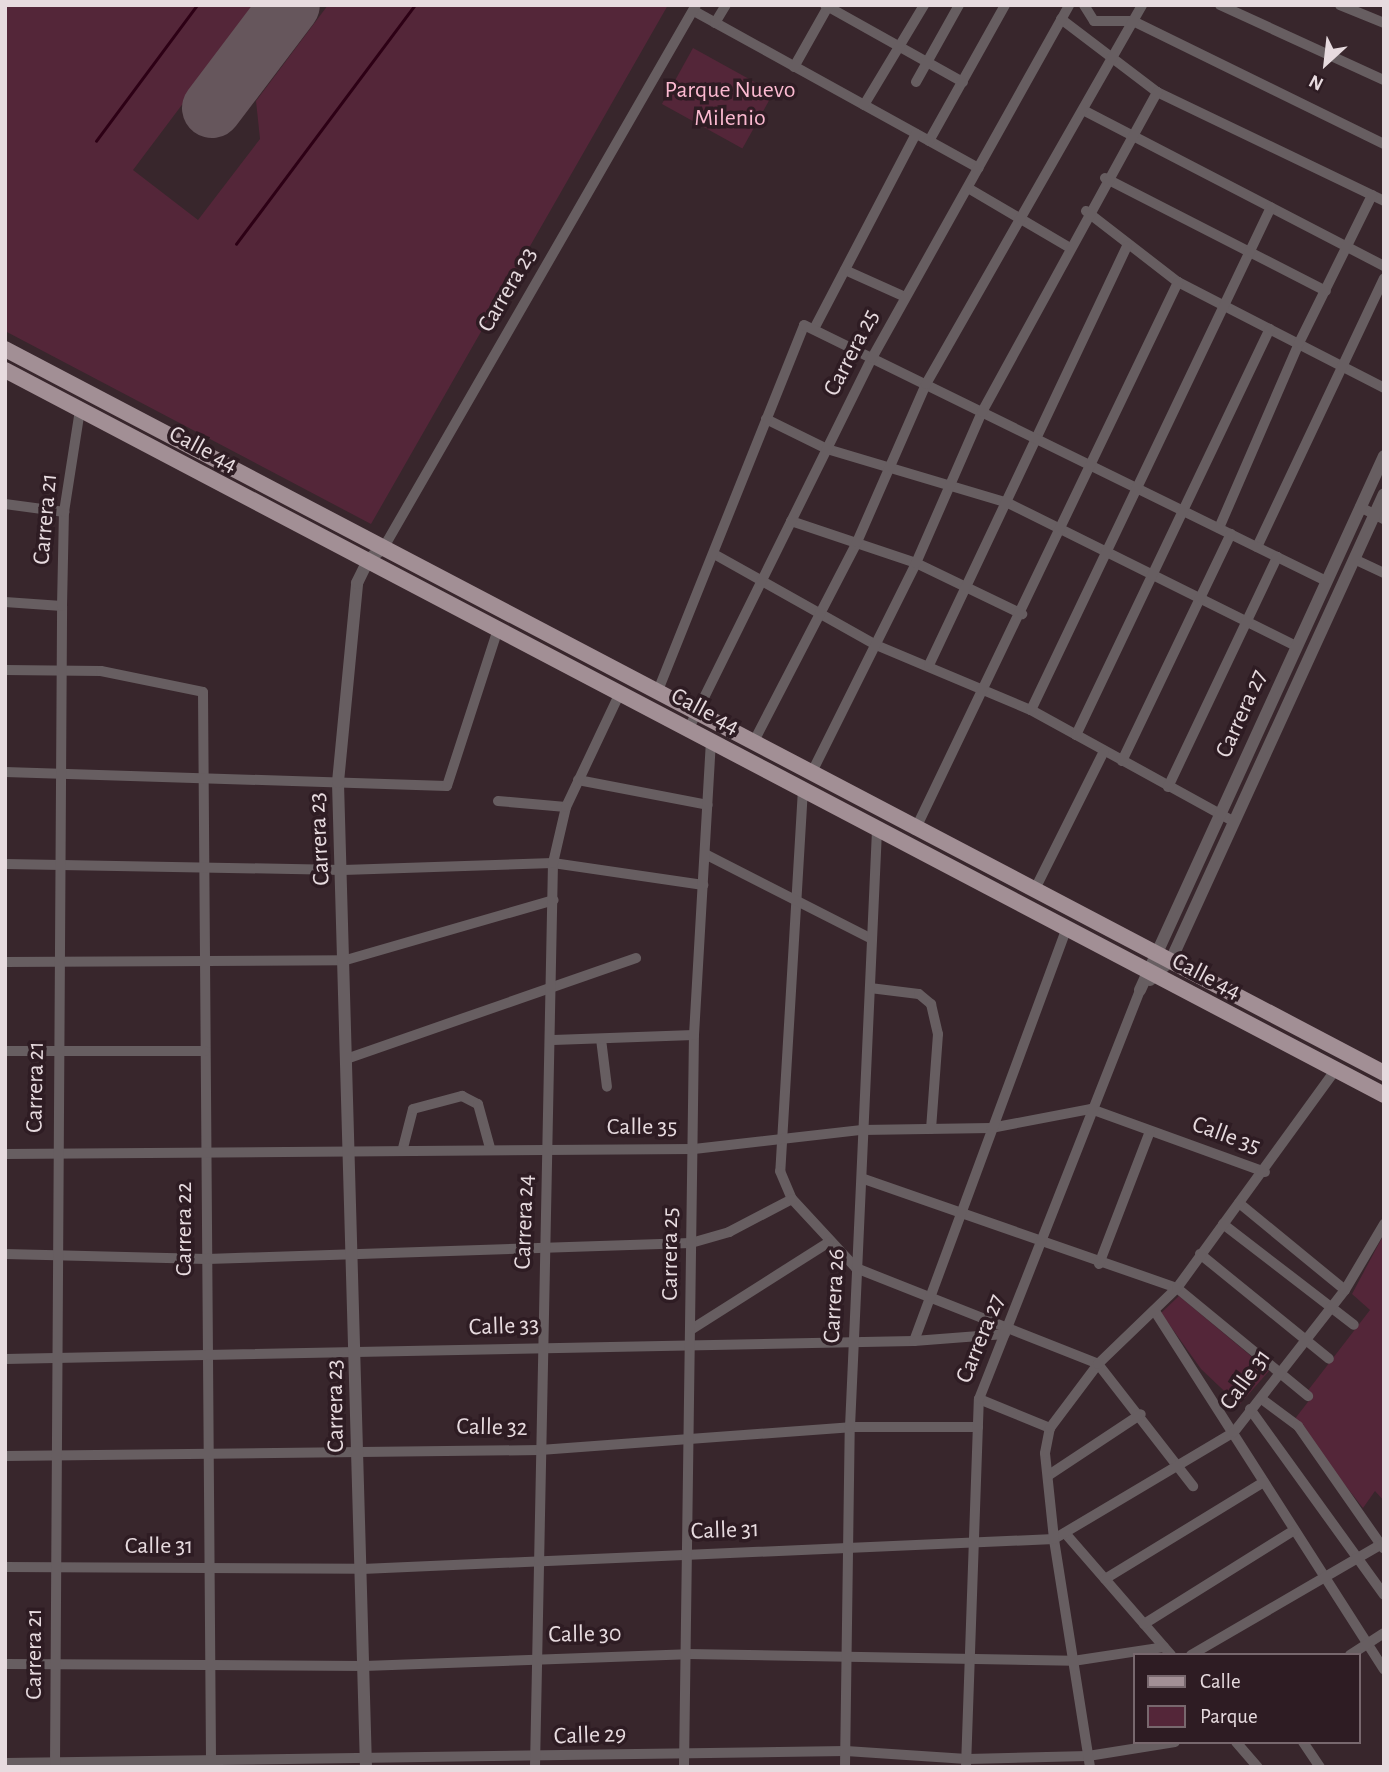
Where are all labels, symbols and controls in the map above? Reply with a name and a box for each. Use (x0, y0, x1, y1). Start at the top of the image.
north arrow (1291, 28, 1361, 98)
text: N (1306, 71, 1326, 94)
park label: Parque Nuevo Milenio (665, 77, 795, 133)
street label: Carrera 23 (472, 242, 544, 338)
street label: Carrera 25 (818, 305, 886, 401)
street label: Calle 44 (164, 420, 242, 480)
street label: Carrera 21 (28, 472, 64, 566)
street label: Carrera 27 (1210, 665, 1274, 763)
street label: Calle 44 (666, 682, 744, 742)
street label: Carrera 23 (303, 792, 337, 886)
street label: Calle 44 (1167, 947, 1245, 1007)
street label: Carrera 21 (21, 1041, 51, 1133)
street label: Calle 35 (1188, 1110, 1264, 1162)
street label: Calle 35 (607, 1114, 677, 1142)
street label: Carrera 24 (509, 1174, 541, 1270)
street label: Carrera 22 (171, 1182, 199, 1276)
street label: Carrera 25 (657, 1207, 685, 1301)
street label: Carrera 26 (818, 1248, 852, 1344)
street label: Carrera 27 (950, 1290, 1012, 1388)
street label: Calle 33 (468, 1311, 540, 1343)
street label: Calle 31 (1214, 1344, 1278, 1416)
street label: Carrera 23 (321, 1359, 351, 1453)
street label: Calle 32 (456, 1413, 528, 1443)
street label: Calle 31 (690, 1515, 760, 1547)
street label: Calle 31 (125, 1533, 193, 1561)
street label: Carrera 21 (21, 1608, 49, 1700)
street label: Calle 30 (548, 1620, 622, 1650)
legend (1134, 1653, 1361, 1744)
text: Calle (1200, 1671, 1241, 1692)
text: Parque (1200, 1706, 1258, 1727)
street label: Calle 29 (553, 1720, 627, 1752)

